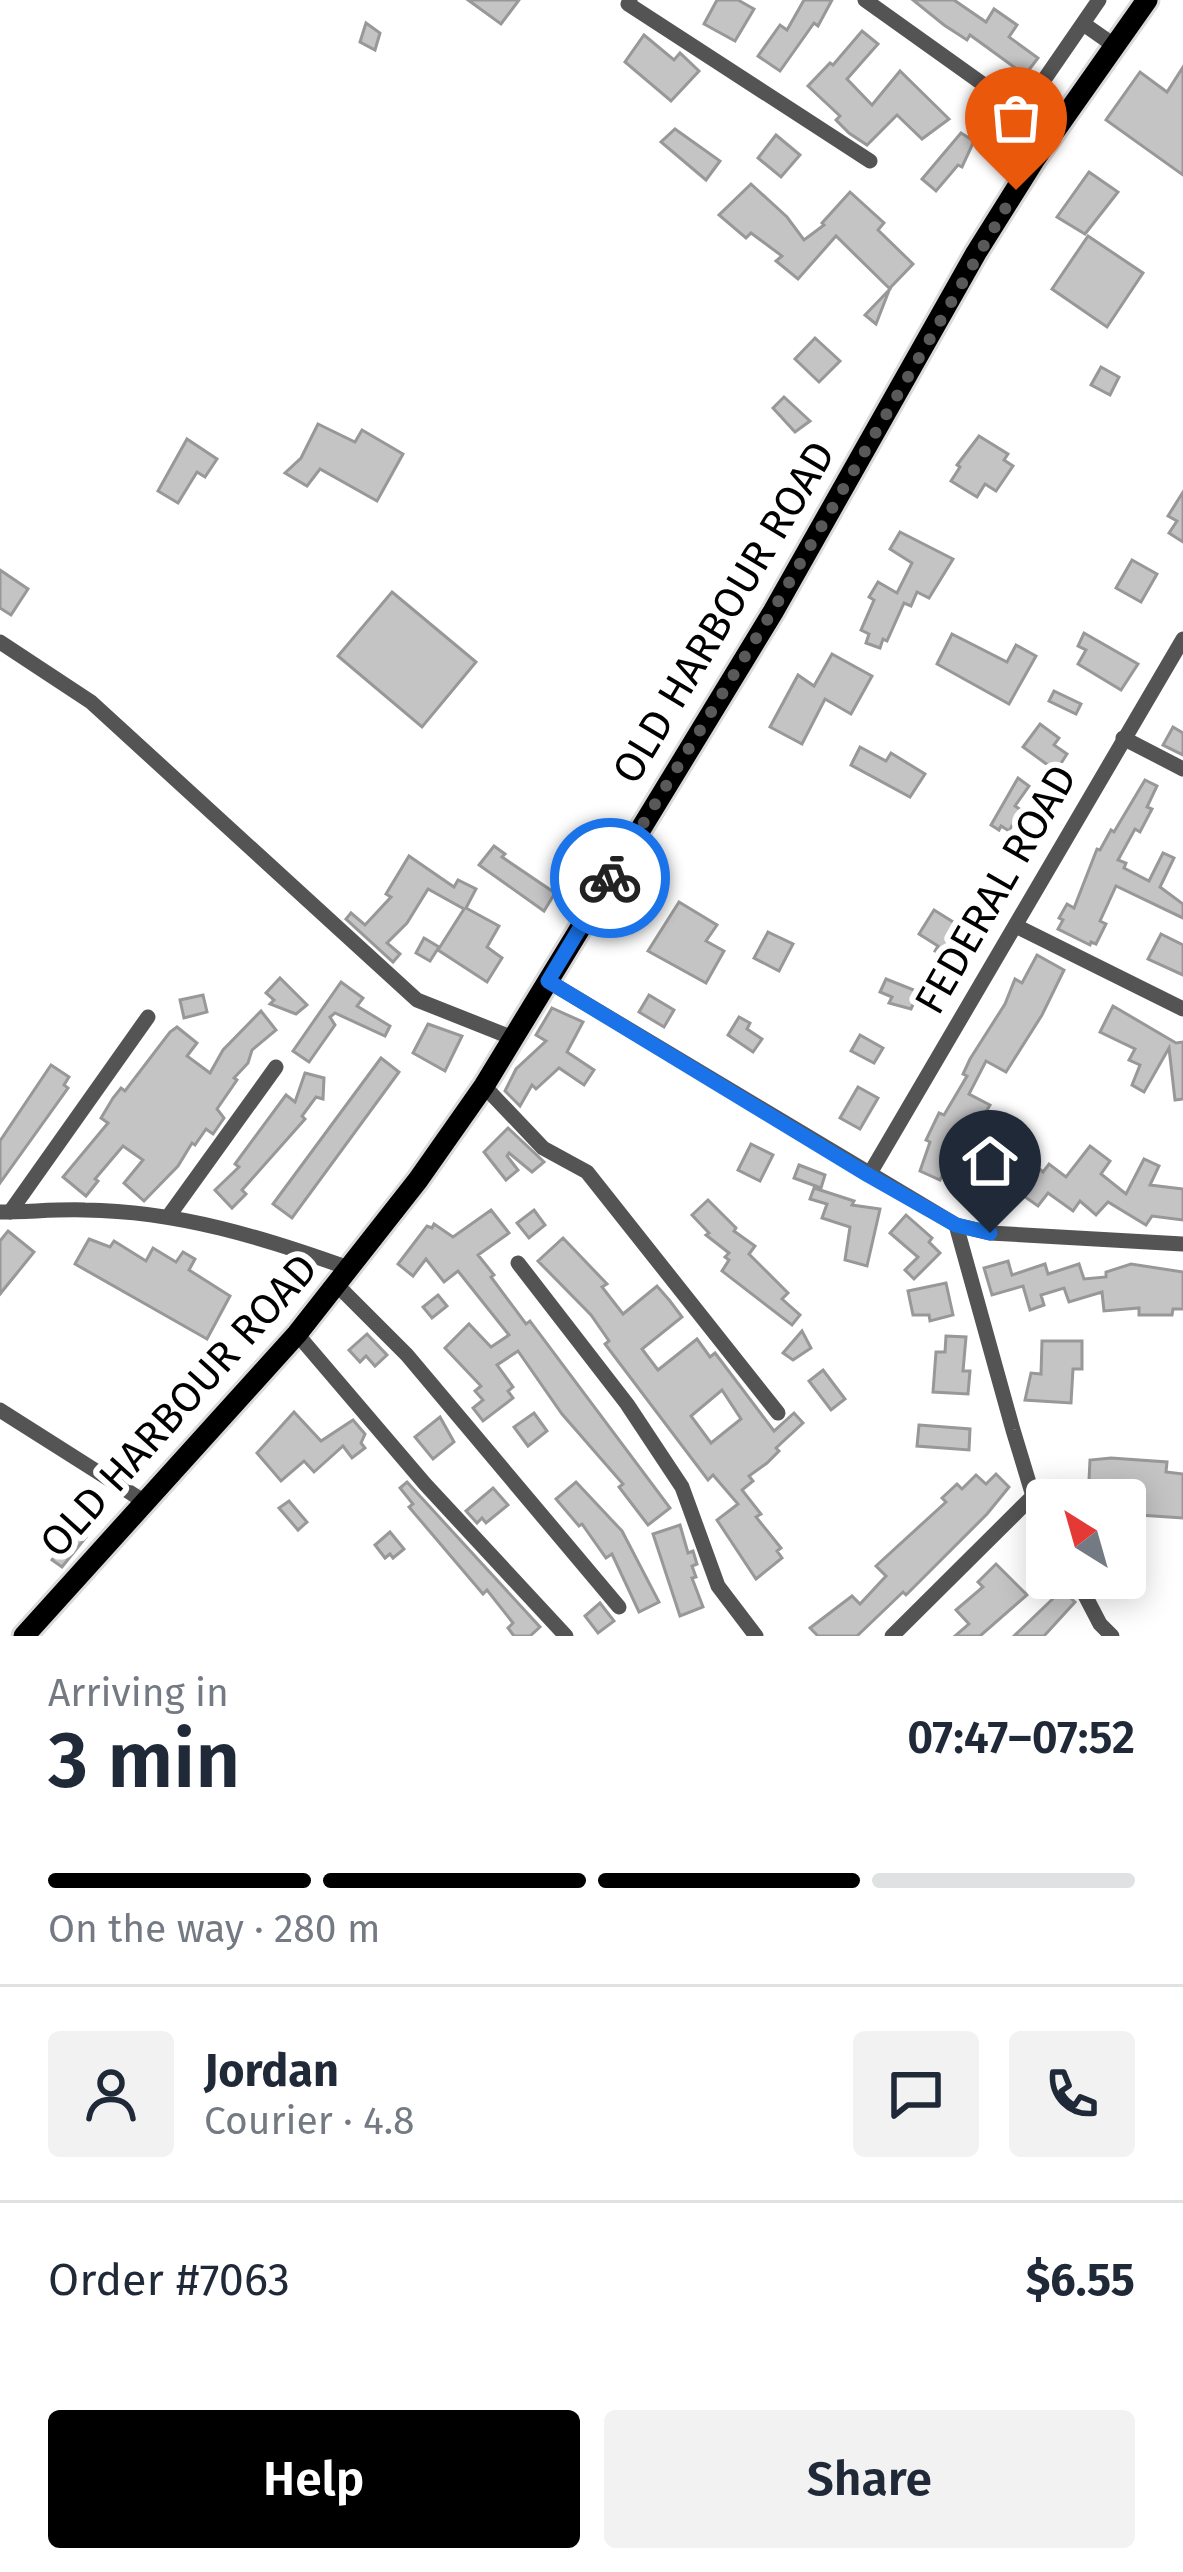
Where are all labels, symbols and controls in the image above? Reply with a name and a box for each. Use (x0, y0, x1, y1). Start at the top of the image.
pin (965, 67, 1067, 190)
icon: bag (983, 85, 1049, 151)
street label: OLD HARBOUR ROAD (602, 433, 846, 793)
street label: FEDERAL ROAD (904, 756, 1087, 1023)
courier (550, 818, 670, 938)
icon: bike (577, 845, 643, 911)
pin (939, 1110, 1041, 1233)
icon: home (957, 1128, 1023, 1194)
street label: OLD HARBOUR ROAD (30, 1244, 328, 1567)
north arrow (1026, 1479, 1146, 1599)
map controls (1026, 1479, 1146, 1599)
text: Arriving in (48, 1670, 229, 1716)
text: 07:47–07:52 (907, 1711, 1135, 1765)
text: 3 min (48, 1714, 241, 1808)
text: On the way · 280 m (48, 1906, 380, 1952)
button: person (48, 2031, 174, 2157)
button: chat (853, 2031, 979, 2157)
button: phone (1009, 2031, 1135, 2157)
text: Jordan (204, 2044, 339, 2098)
text: Courier · 4.8 (204, 2098, 415, 2144)
text: Order #7063 (48, 2253, 290, 2307)
text: $6.55 (1026, 2253, 1135, 2307)
button: Help (48, 2410, 580, 2548)
button: Share (604, 2410, 1135, 2548)

